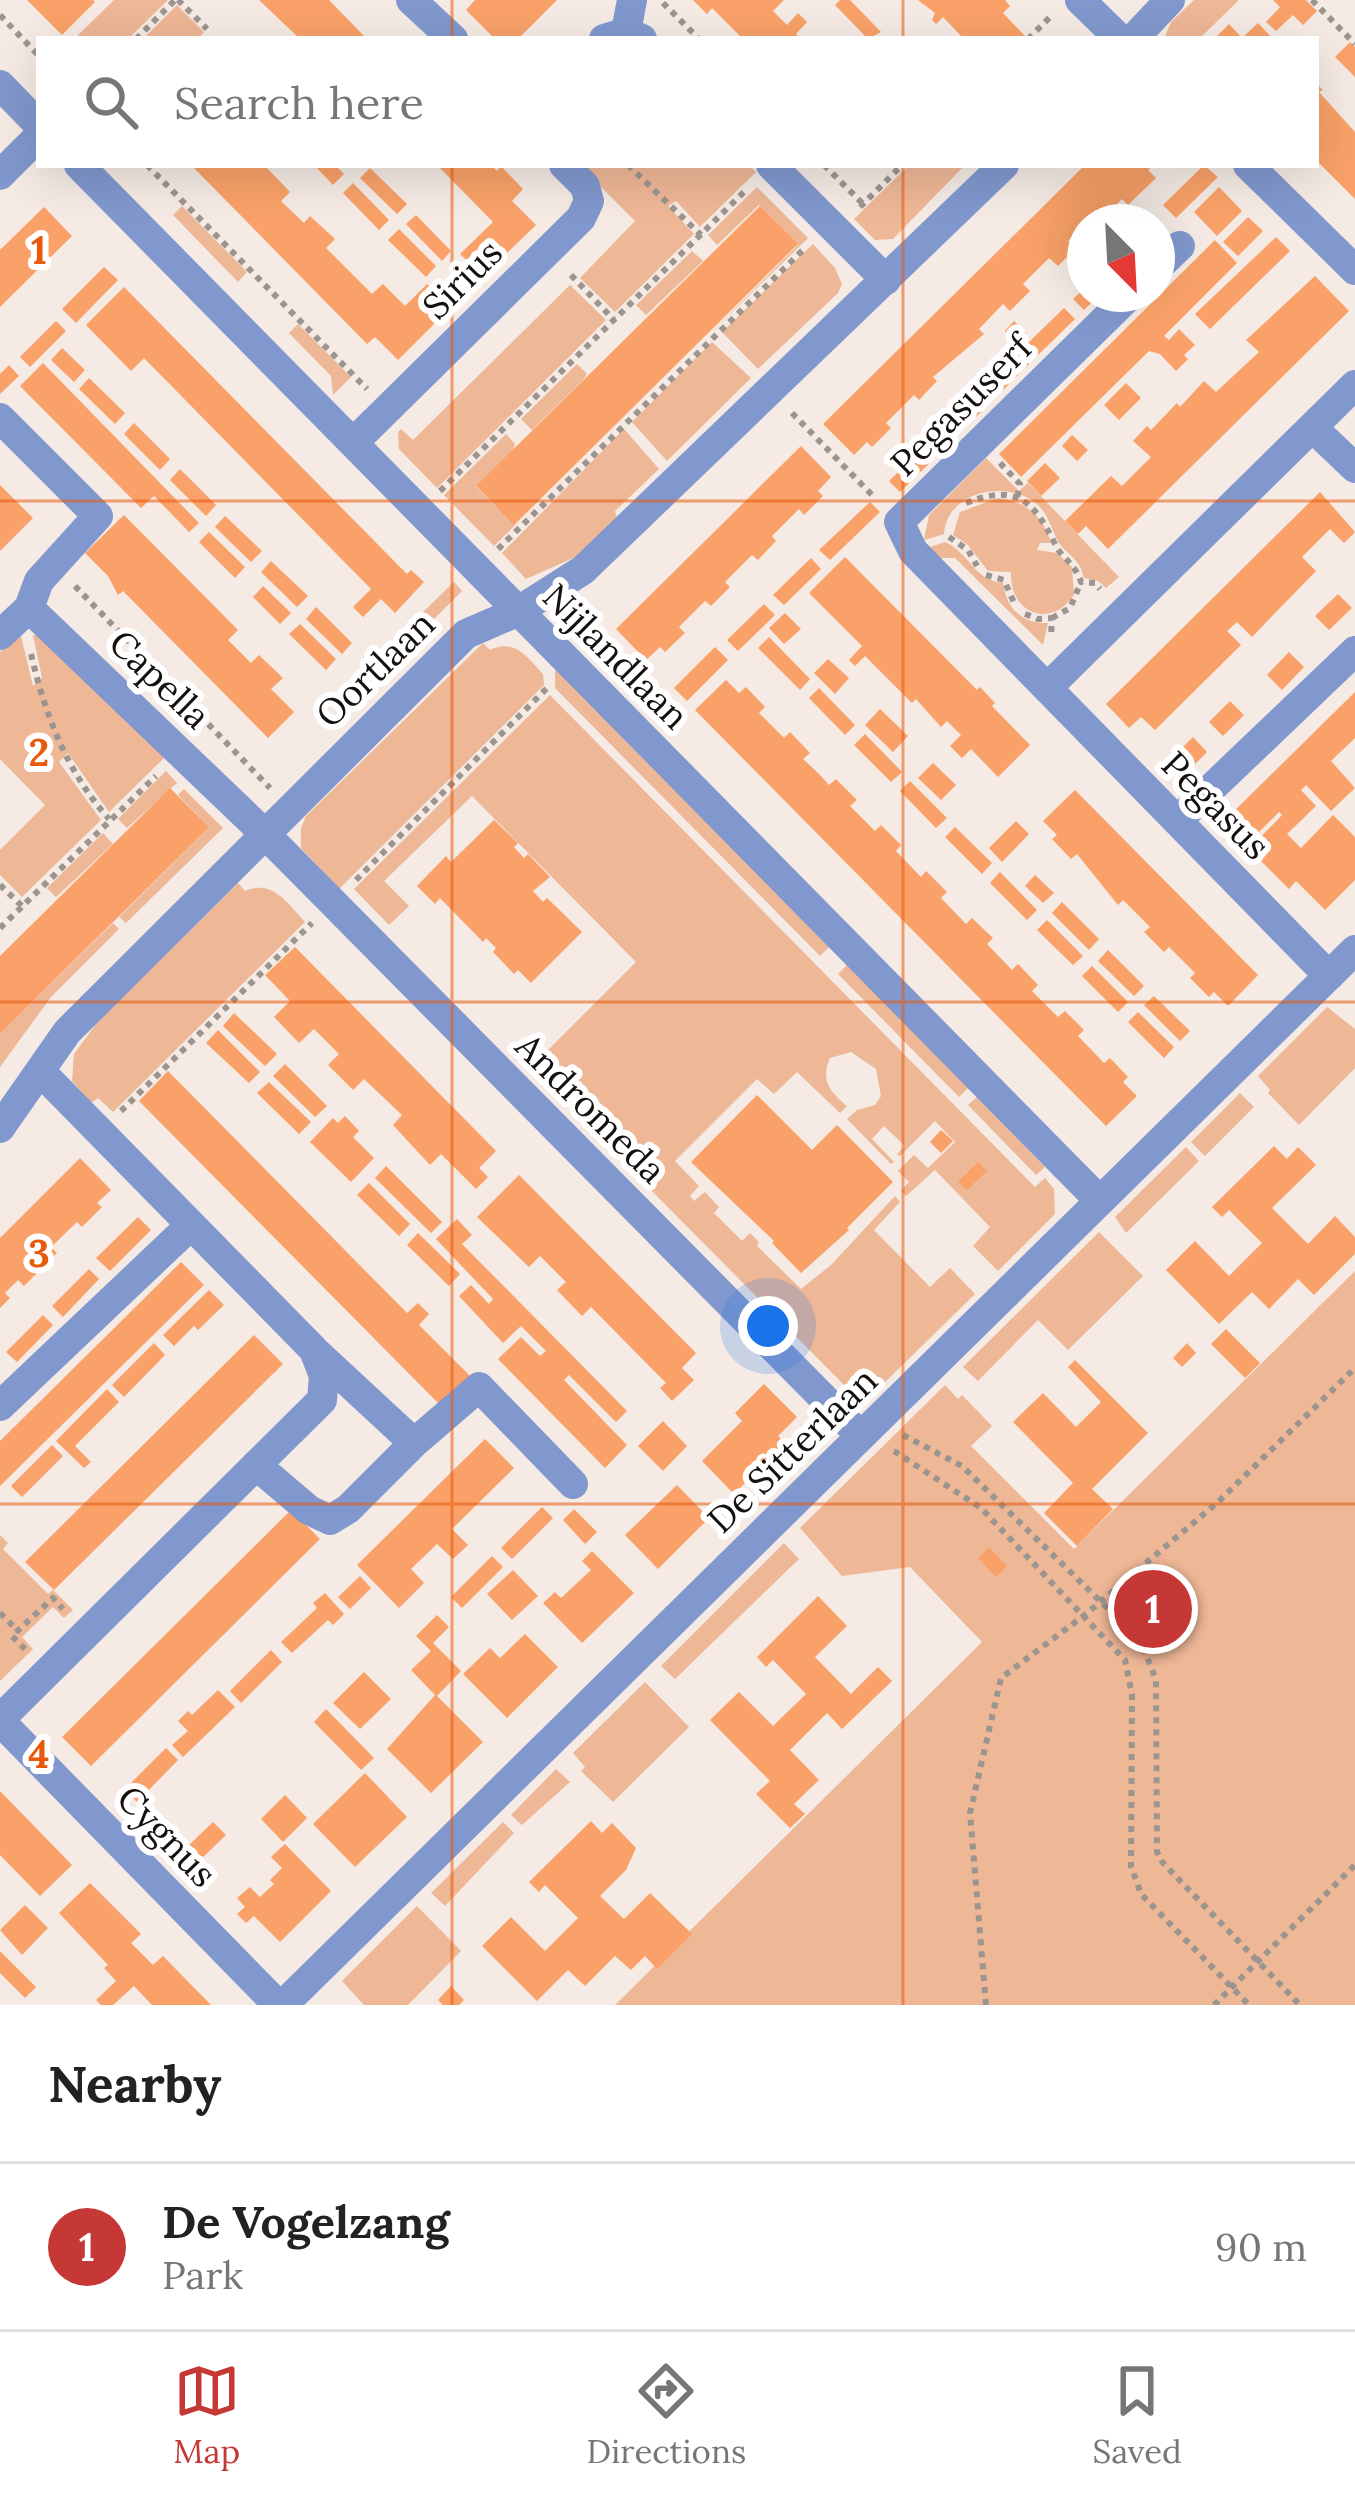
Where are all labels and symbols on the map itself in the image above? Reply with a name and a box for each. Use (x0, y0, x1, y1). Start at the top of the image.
north arrow (1067, 204, 1175, 312)
text: 1 (31, 225, 47, 275)
street label: Sirius (412, 229, 512, 329)
street label: Pegasuserf (881, 323, 1043, 485)
street label: Nijlandlaan (533, 573, 699, 739)
street label: Oortlaan (306, 601, 444, 737)
street label: Capella (100, 620, 220, 738)
text: 2 (29, 727, 49, 777)
street label: Pegasus (1152, 741, 1280, 869)
street label: Andromeda (505, 1022, 676, 1193)
text: 3 (28, 1228, 50, 1278)
your location (738, 1296, 798, 1356)
street label: De Sitterlaan (697, 1358, 887, 1542)
pin: 1 (1114, 1564, 1192, 1654)
text: 4 (28, 1729, 50, 1779)
street label: Cygnus (108, 1776, 226, 1896)

